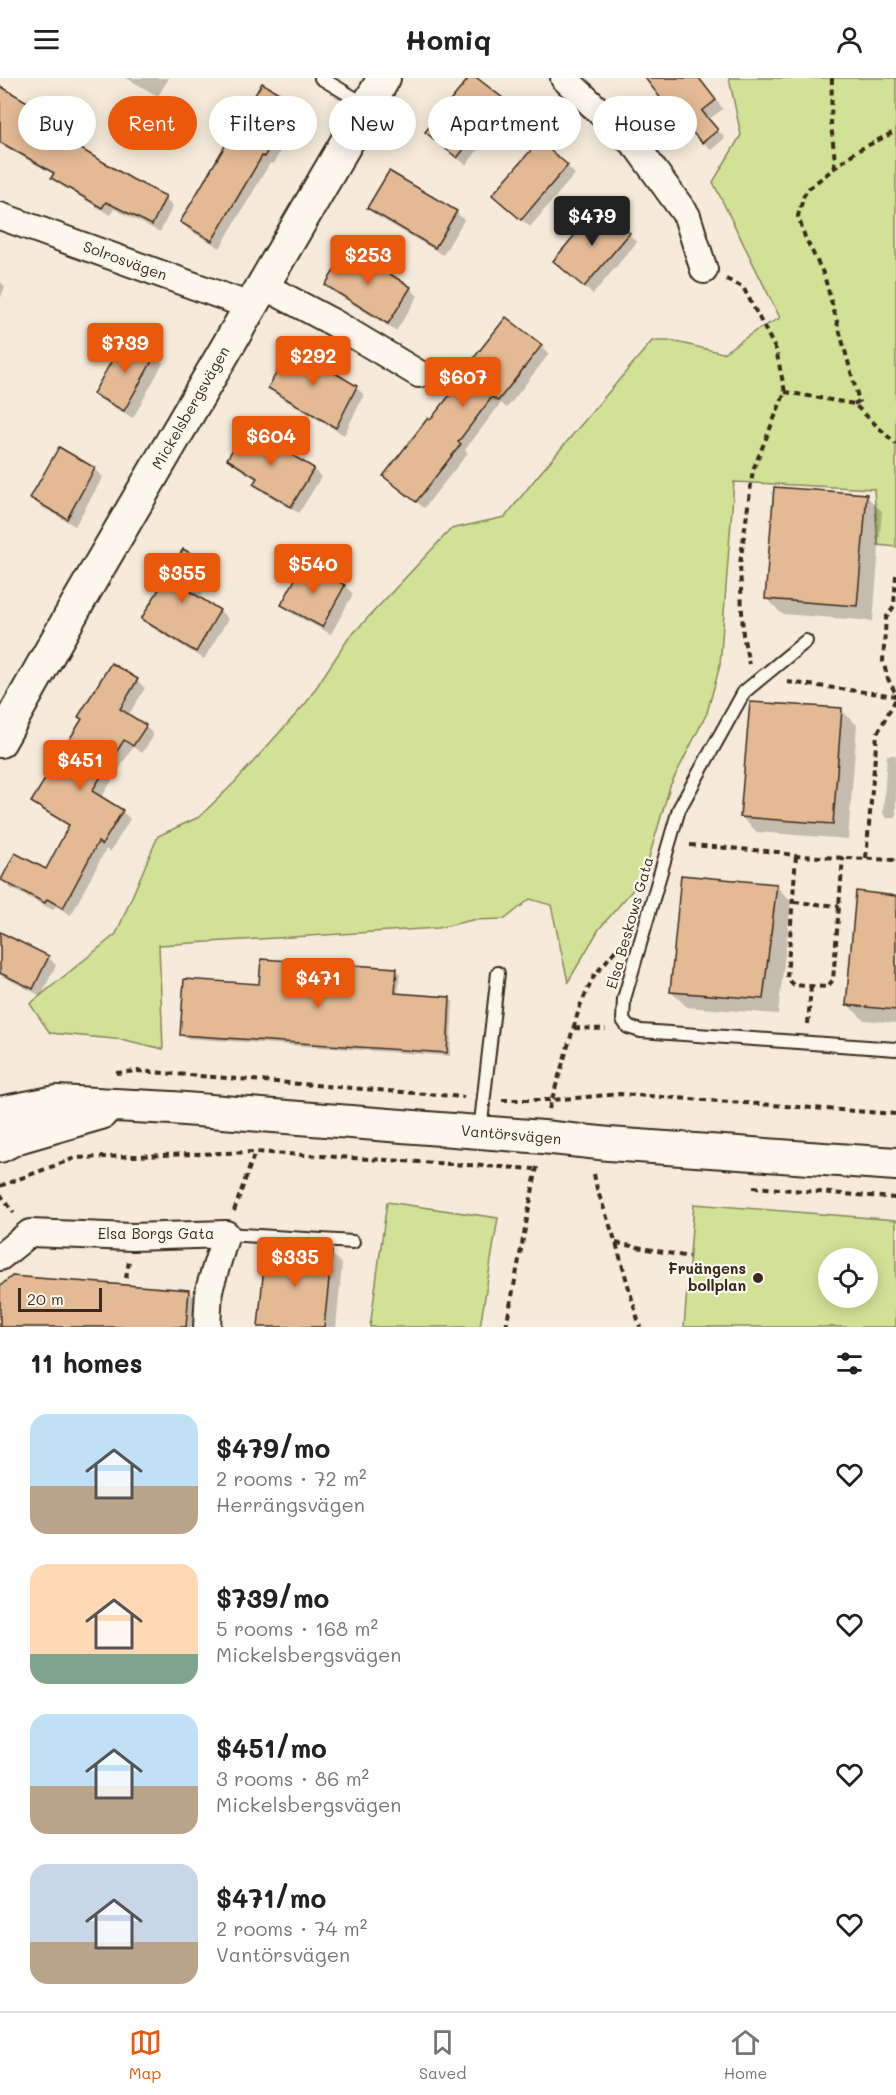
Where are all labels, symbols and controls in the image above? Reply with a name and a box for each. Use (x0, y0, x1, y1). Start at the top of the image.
text: Homiq (405, 22, 491, 57)
icon: menu (30, 23, 63, 56)
icon: person (833, 23, 866, 56)
chip: Buy (18, 96, 96, 150)
chip: Rent (108, 96, 197, 150)
chip: Filters (209, 96, 317, 150)
chip: New (329, 96, 416, 150)
chip: Apartment (428, 96, 581, 150)
chip: House (593, 96, 697, 150)
pin: $479 (556, 196, 628, 247)
text: $479 (568, 202, 616, 228)
pin: $253 (332, 235, 404, 286)
street label: Solrosvägen (81, 236, 170, 284)
text: $253 (344, 241, 392, 267)
pin: $739 (89, 323, 161, 374)
text: $739 (101, 329, 149, 355)
pin: $292 (277, 336, 349, 387)
street label: Mickelsbergsvägen (147, 342, 234, 473)
text: $292 (290, 342, 336, 368)
pin: $607 (427, 357, 499, 408)
text: $607 (439, 363, 487, 389)
pin: $604 (235, 416, 307, 467)
text: $604 (246, 422, 296, 448)
pin: $540 (277, 544, 349, 595)
text: $540 (288, 550, 338, 576)
pin: $355 (146, 553, 218, 604)
text: $355 (158, 559, 206, 585)
pin: $451 (44, 740, 116, 791)
text: $451 (57, 746, 103, 772)
street label: Elsa Beskows Gata (601, 854, 657, 991)
pin: $471 (282, 958, 354, 1009)
text: $471 (295, 964, 341, 990)
street label: Vantörsvägen (460, 1120, 562, 1148)
street label: Elsa Borgs Gata (98, 1223, 214, 1243)
pin: $335 (259, 1237, 331, 1288)
text: $335 (271, 1243, 319, 1269)
map controls (818, 1248, 878, 1308)
button: locate (818, 1248, 878, 1308)
place label: Fruängens bollplan (668, 1258, 746, 1295)
marker: Fruängens bollplan (751, 1271, 765, 1285)
scale bar (18, 1285, 102, 1312)
text: 20 m (27, 1288, 64, 1309)
text: 11 homes (30, 1346, 143, 1380)
icon: filters (833, 1347, 866, 1380)
text: $479/mo (216, 1431, 330, 1465)
icon: home (78, 1438, 150, 1510)
icon: heart (833, 1458, 866, 1491)
text: 2 rooms · 72 m² (216, 1465, 367, 1491)
text: Herrängsvägen (216, 1491, 365, 1517)
text: $739/mo (216, 1581, 329, 1615)
icon: home (78, 1588, 150, 1660)
icon: heart (833, 1608, 866, 1641)
text: 5 rooms · 168 m² (216, 1615, 378, 1641)
text: Mickelsbergsvägen (216, 1641, 401, 1667)
text: $451/mo (216, 1731, 327, 1765)
icon: home (78, 1738, 150, 1810)
icon: heart (833, 1758, 866, 1791)
text: 3 rooms · 86 m² (216, 1765, 369, 1791)
text: Mickelsbergsvägen (216, 1791, 401, 1817)
text: $471/mo (216, 1881, 326, 1915)
icon: home (78, 1888, 150, 1960)
icon: heart (833, 1908, 866, 1941)
text: 2 rooms · 74 m² (216, 1915, 367, 1941)
text: Vantörsvägen (216, 1941, 350, 1967)
tab: Map (129, 2026, 162, 2083)
tab: Saved (419, 2026, 466, 2083)
tab: Home (724, 2026, 767, 2083)

